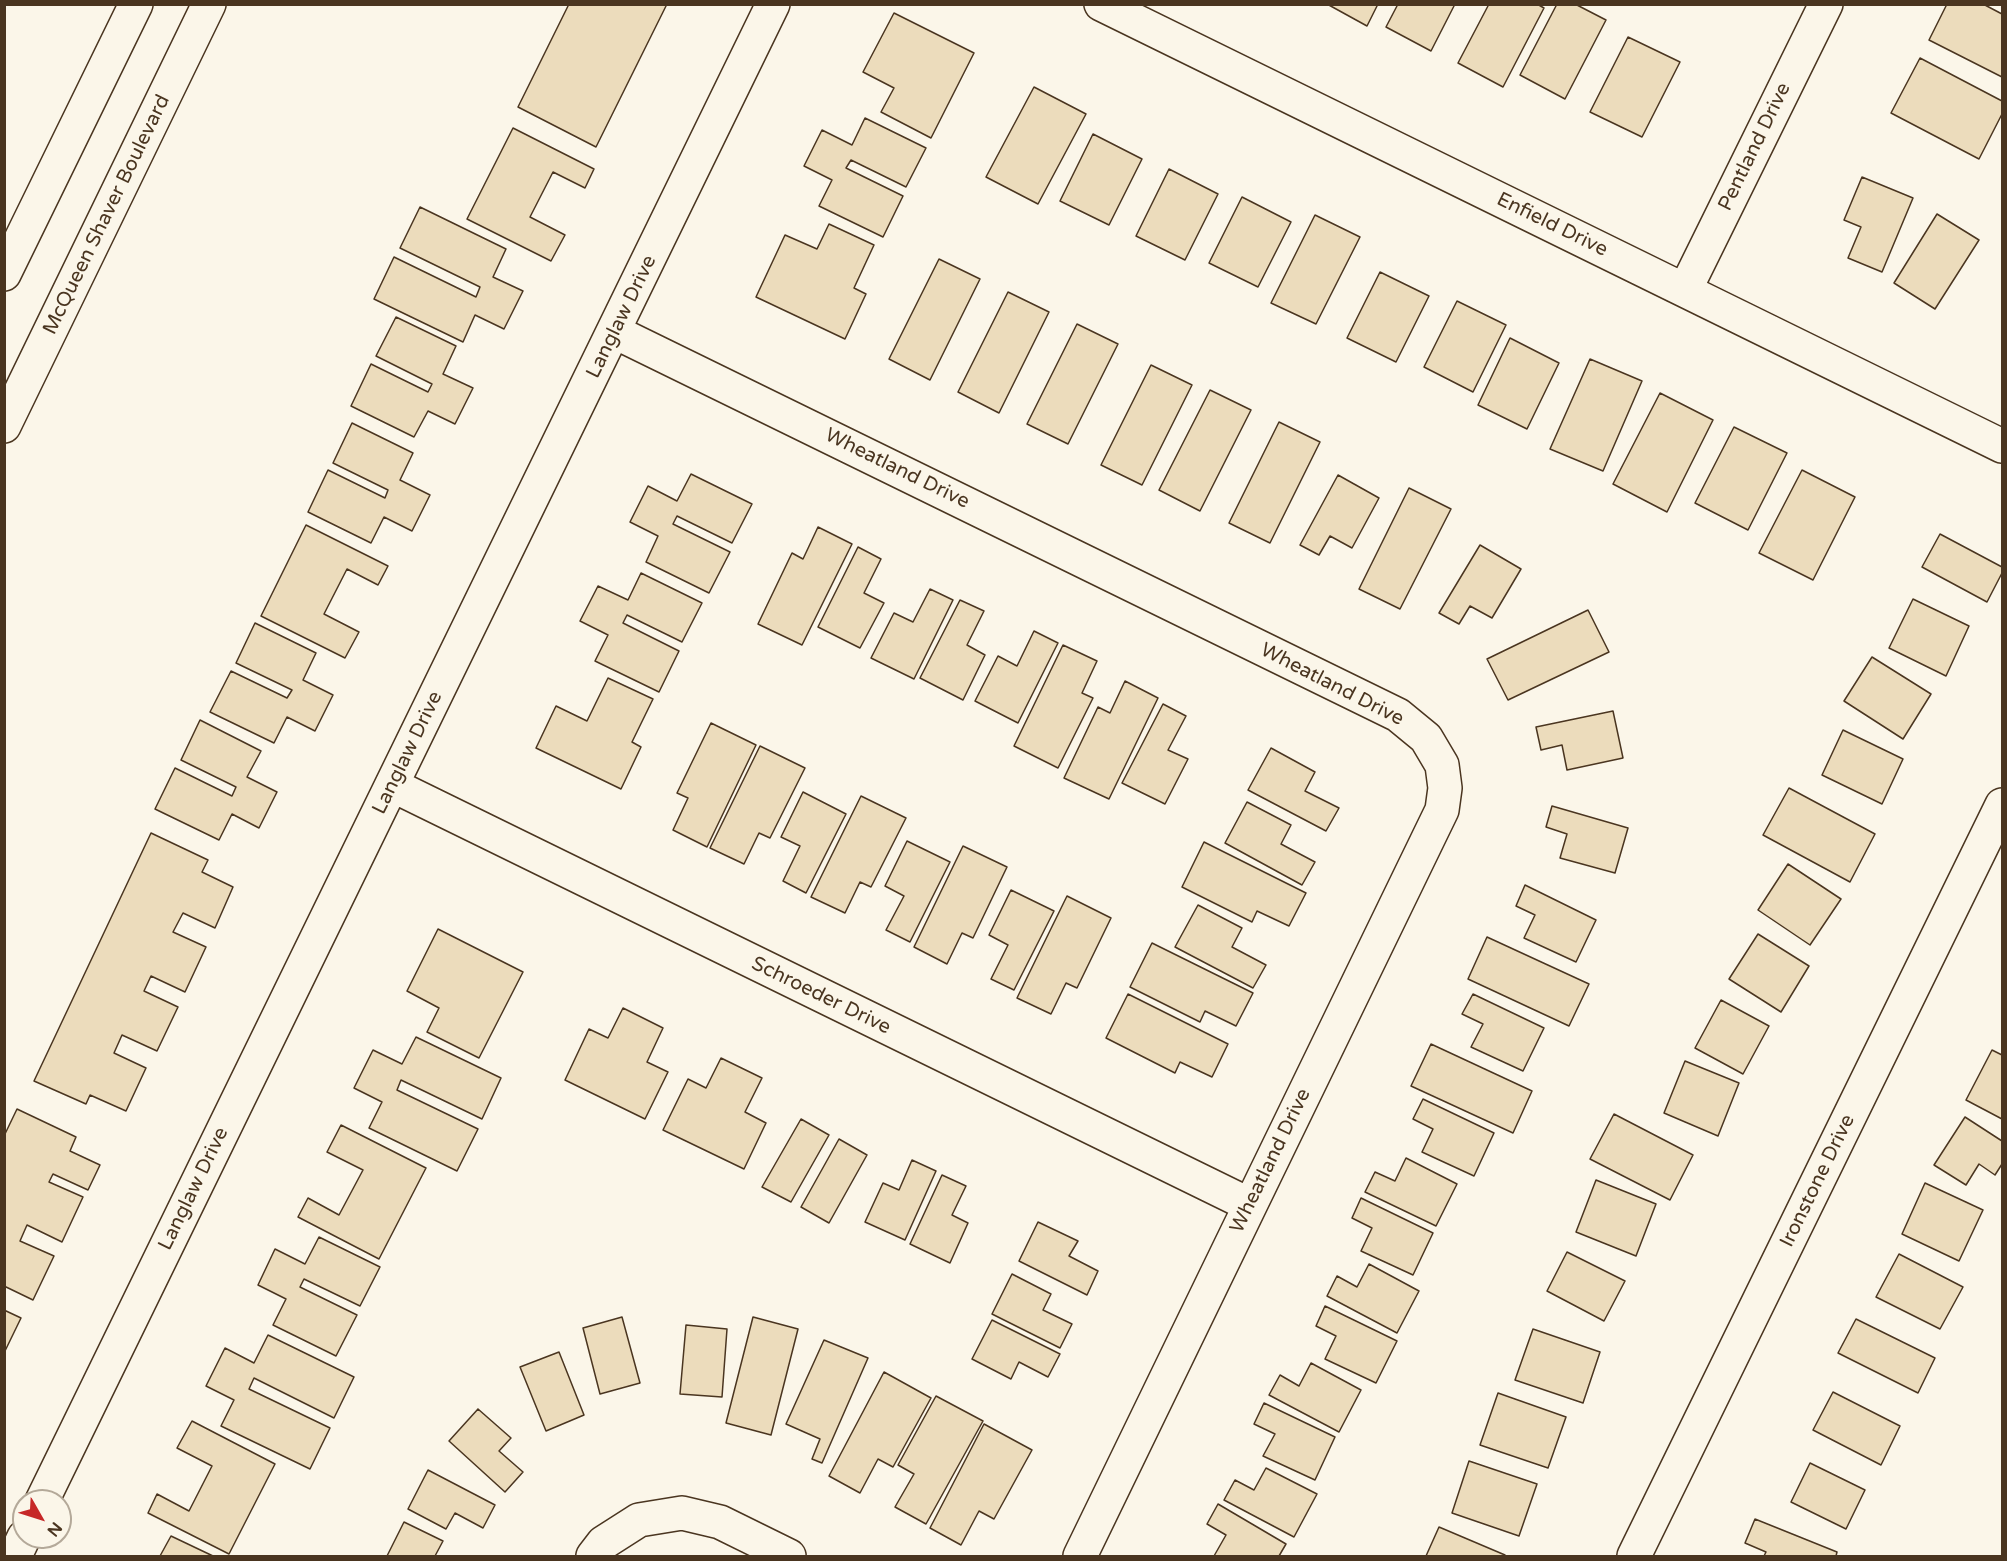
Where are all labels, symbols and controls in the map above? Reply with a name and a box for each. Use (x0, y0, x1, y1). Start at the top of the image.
street label: Pentland Drive (1714, 79, 1796, 215)
street label: McQueen Shaver Boulevard (38, 91, 176, 339)
street label: Enfield Drive (1493, 188, 1611, 262)
street label: Langlaw Drive (582, 252, 662, 382)
street label: Wheatland Drive (821, 424, 973, 514)
street label: Wheatland Drive (1256, 638, 1408, 732)
street label: Langlaw Drive (368, 688, 448, 818)
street label: Schroeder Drive (747, 952, 895, 1040)
street label: Wheatland Drive (1226, 1085, 1316, 1237)
street label: Ironstone Drive (1776, 1111, 1860, 1251)
street label: Langlaw Drive (154, 1124, 234, 1254)
north arrow (12, 1489, 72, 1549)
text: N (43, 1518, 66, 1540)

